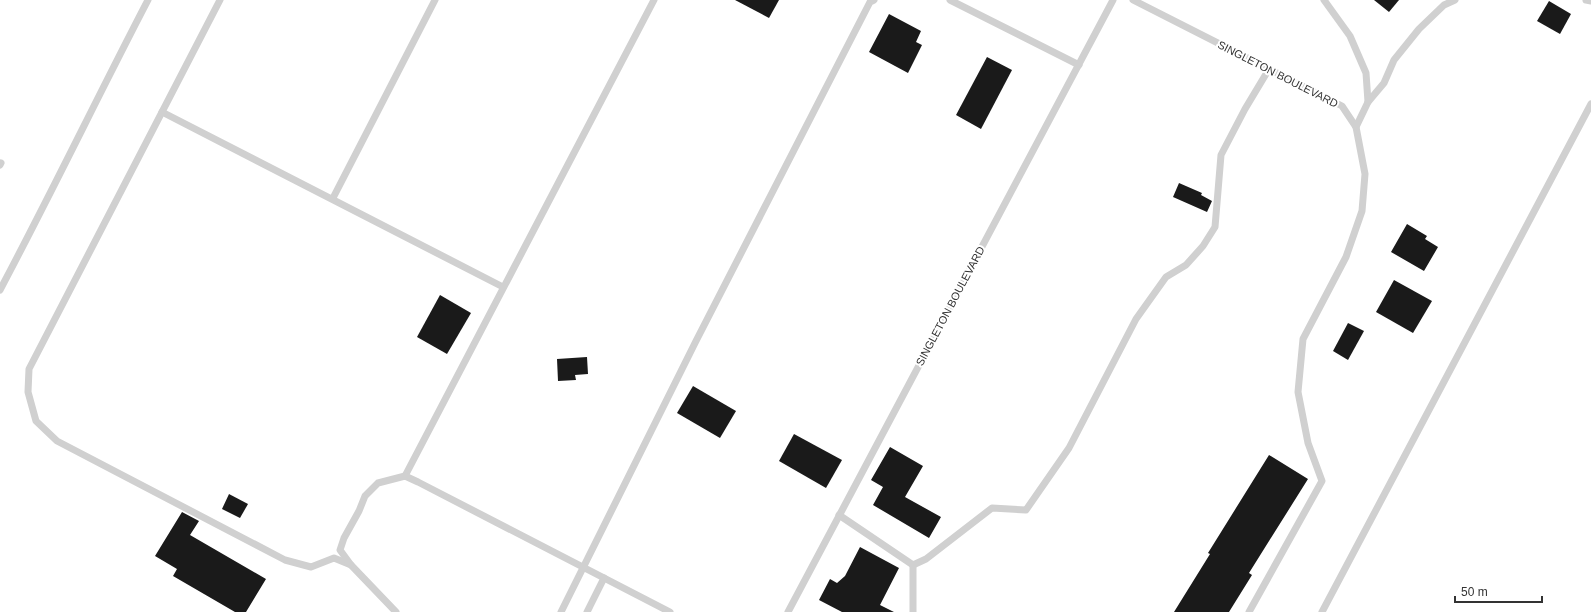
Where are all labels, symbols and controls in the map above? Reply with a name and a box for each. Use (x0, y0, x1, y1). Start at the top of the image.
street label: SINGLETON BOULEVARD (1216, 38, 1340, 110)
street label: SINGLETON BOULEVARD (913, 244, 987, 368)
scale bar (1455, 578, 1542, 604)
text: 50 m (1461, 585, 1488, 599)

